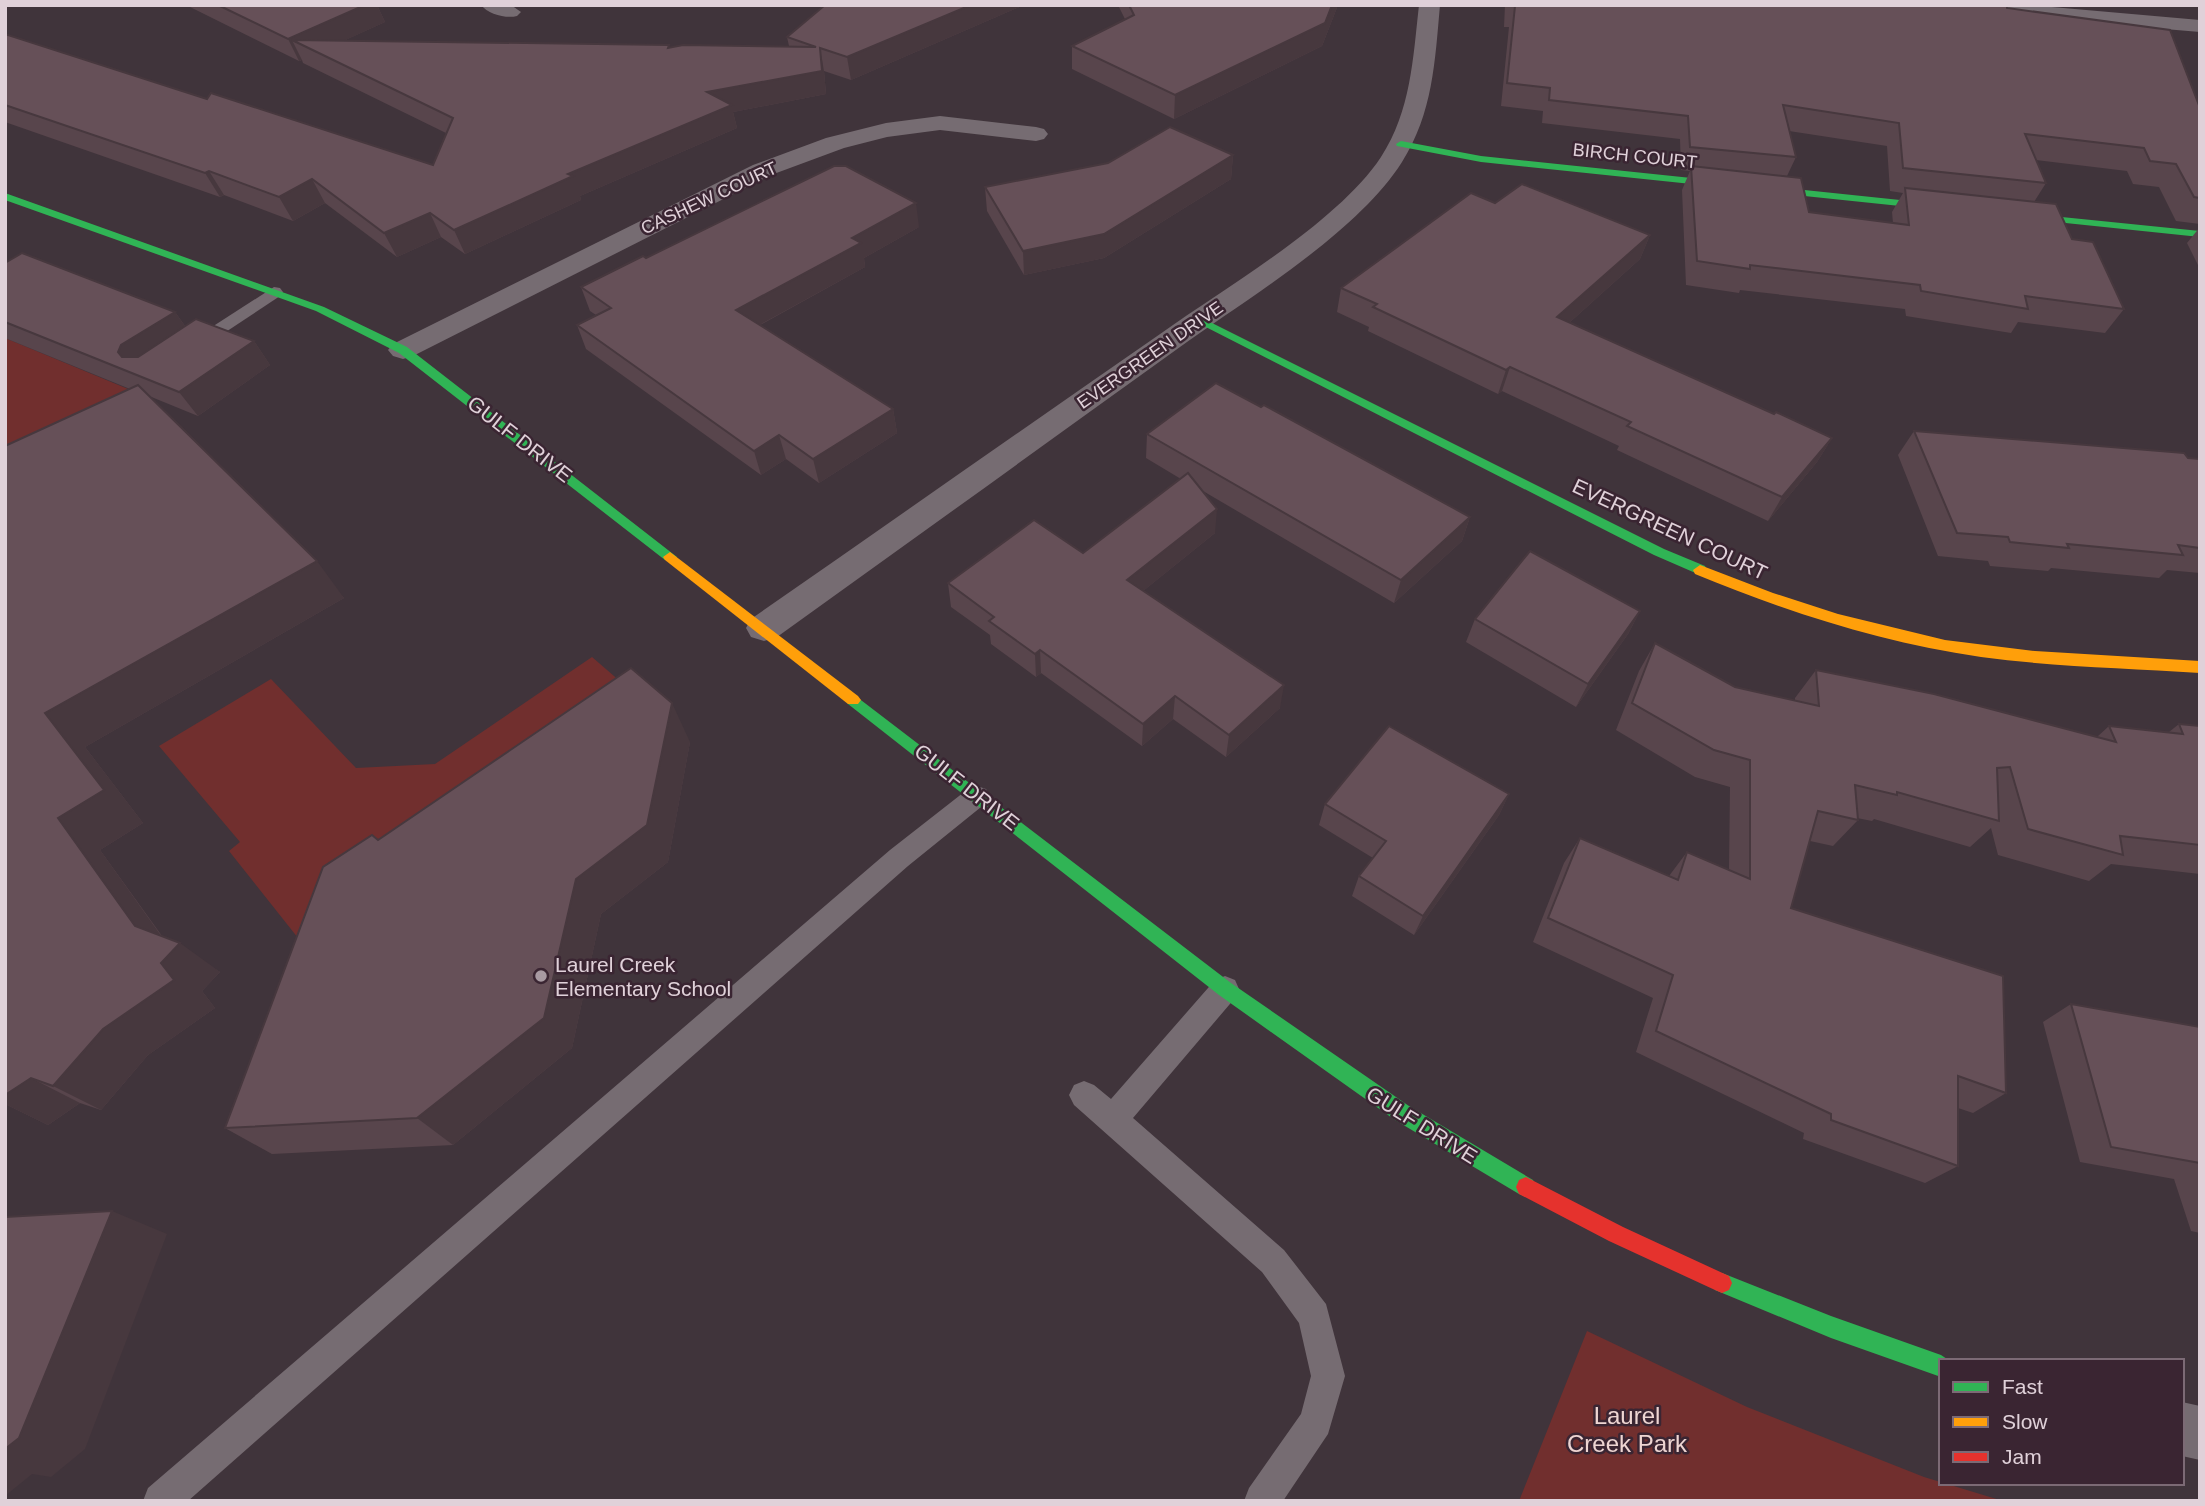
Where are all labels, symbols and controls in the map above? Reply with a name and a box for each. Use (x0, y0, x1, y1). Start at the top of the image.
street label: BIRCH COURT (1572, 140, 1698, 172)
street label: CASHEW COURT (638, 158, 780, 238)
street label: EVERGREEN DRIVE (1073, 297, 1227, 413)
street label: GULF DRIVE (463, 391, 577, 487)
street label: EVERGREEN COURT (1569, 474, 1771, 584)
street label: GULF DRIVE (910, 739, 1024, 835)
place label: Laurel Creek Elementary School (555, 953, 731, 1000)
marker: Laurel Creek Elementary School (533, 968, 549, 984)
street label: GULF DRIVE (1362, 1082, 1482, 1168)
legend (1939, 1359, 2184, 1485)
text: Fast (2002, 1375, 2043, 1398)
park label: Laurel Creek Park (1567, 1402, 1688, 1457)
text: Slow (2002, 1410, 2048, 1433)
text: Jam (2002, 1445, 2042, 1468)

